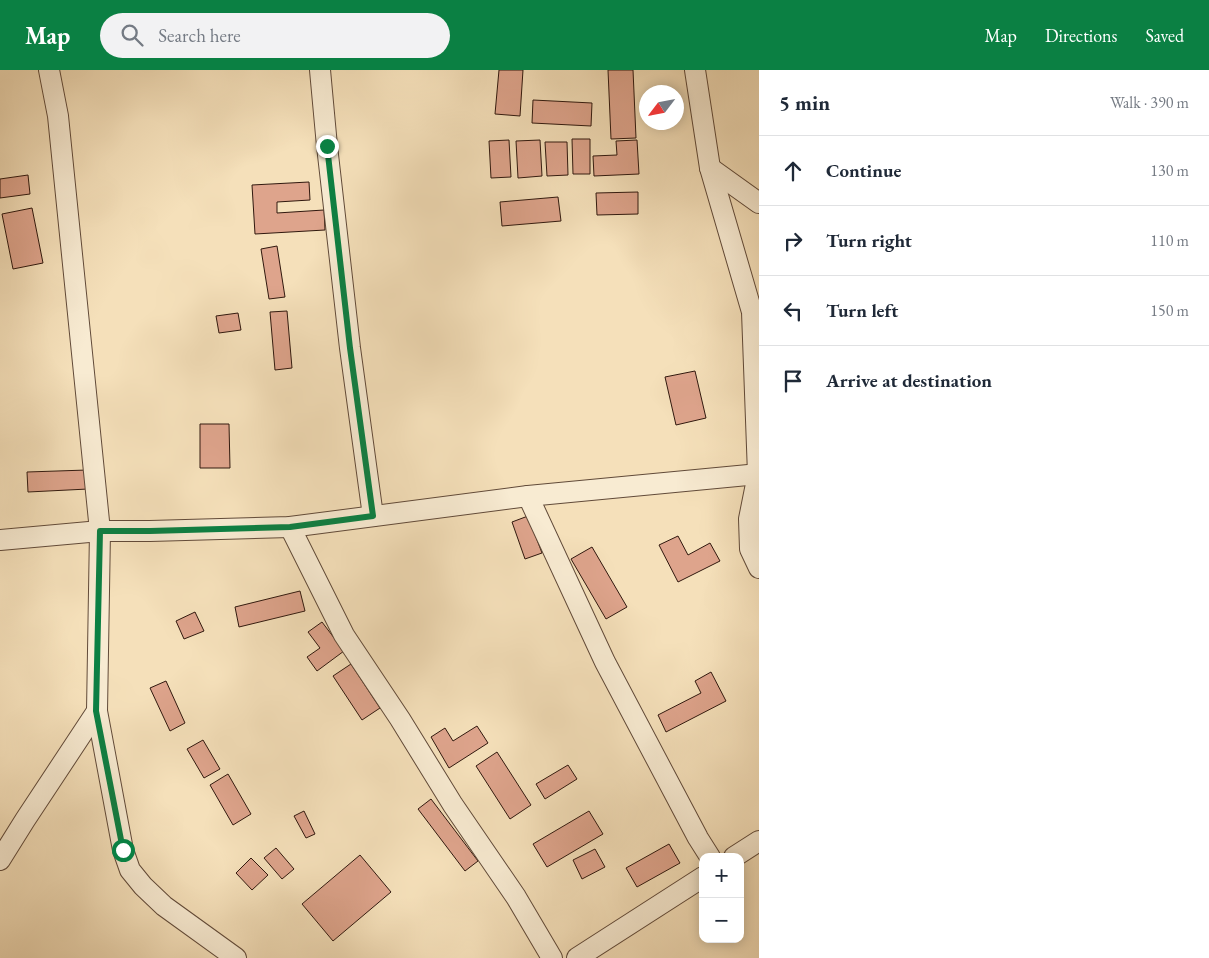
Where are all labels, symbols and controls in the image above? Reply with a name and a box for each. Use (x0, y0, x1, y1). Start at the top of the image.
search box (100, 13, 450, 58)
text: Map (25, 20, 70, 51)
icon: search (118, 21, 146, 49)
text: Search here (158, 23, 241, 48)
text: Map (985, 24, 1017, 47)
text: Directions (1045, 24, 1117, 47)
text: Saved (1145, 24, 1184, 47)
north arrow (639, 85, 684, 130)
text: 5 min (779, 89, 830, 116)
text: Walk · 390 m (1110, 92, 1189, 113)
route end (316, 135, 339, 158)
icon: ahead (779, 157, 807, 185)
text: Continue (826, 158, 901, 183)
text: 130 m (1150, 160, 1189, 181)
icon: right (779, 227, 807, 255)
text: Turn right (826, 228, 912, 253)
text: 110 m (1150, 230, 1189, 251)
icon: left (779, 297, 807, 325)
text: Turn left (826, 298, 898, 323)
text: 150 m (1150, 300, 1189, 321)
icon: arrive (779, 367, 807, 395)
text: Arrive at destination (826, 368, 992, 393)
route start (112, 839, 135, 862)
map controls (699, 853, 744, 943)
button: + (699, 853, 744, 898)
button: − (699, 898, 744, 943)

